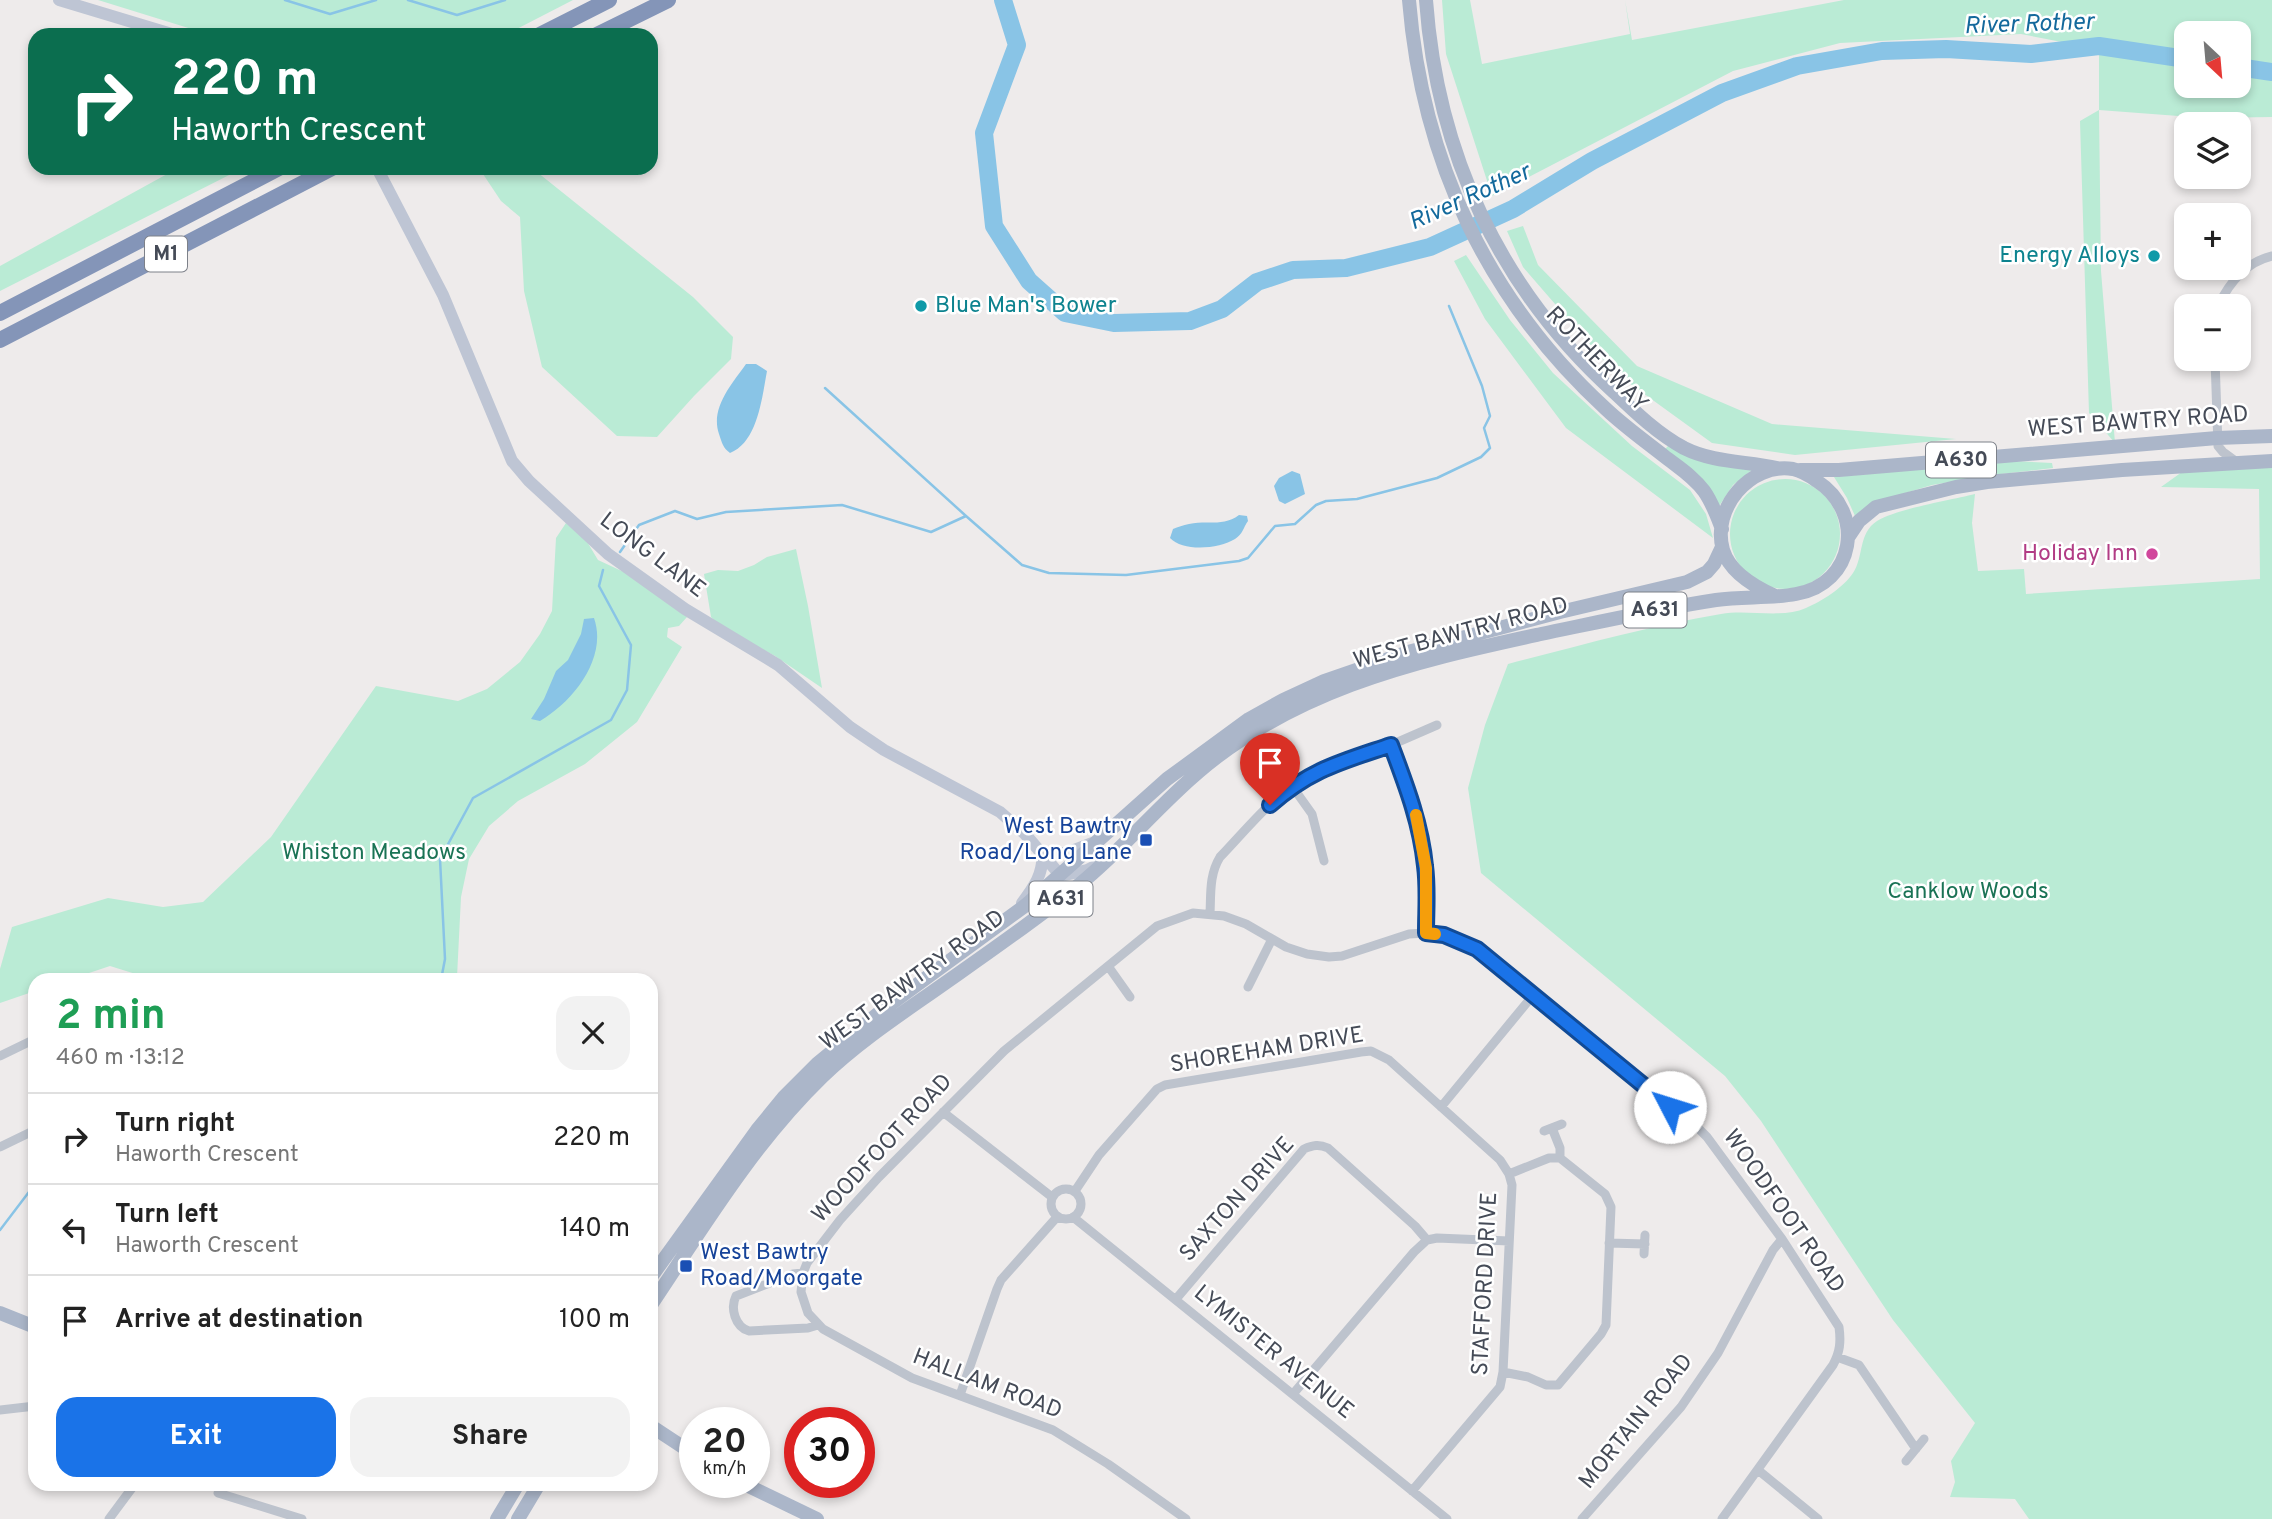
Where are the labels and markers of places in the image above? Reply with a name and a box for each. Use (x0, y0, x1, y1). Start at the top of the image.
place label: Energy Alloys (1999, 242, 2140, 271)
marker: Energy Alloys (2146, 248, 2162, 264)
place label: Blue Man's Bower (935, 292, 1117, 321)
marker: Blue Man's Bower (913, 298, 929, 314)
place label: Holiday Inn (2022, 540, 2138, 569)
marker: Holiday Inn (2144, 546, 2160, 562)
pin (1240, 733, 1300, 805)
place label: West Bawtry Road/Long Lane (959, 813, 1132, 868)
marker: West Bawtry Road/Long Lane (1138, 832, 1154, 848)
place label: West Bawtry Road/Moorgate (700, 1239, 863, 1294)
marker: West Bawtry Road/Moorgate (678, 1258, 694, 1274)

